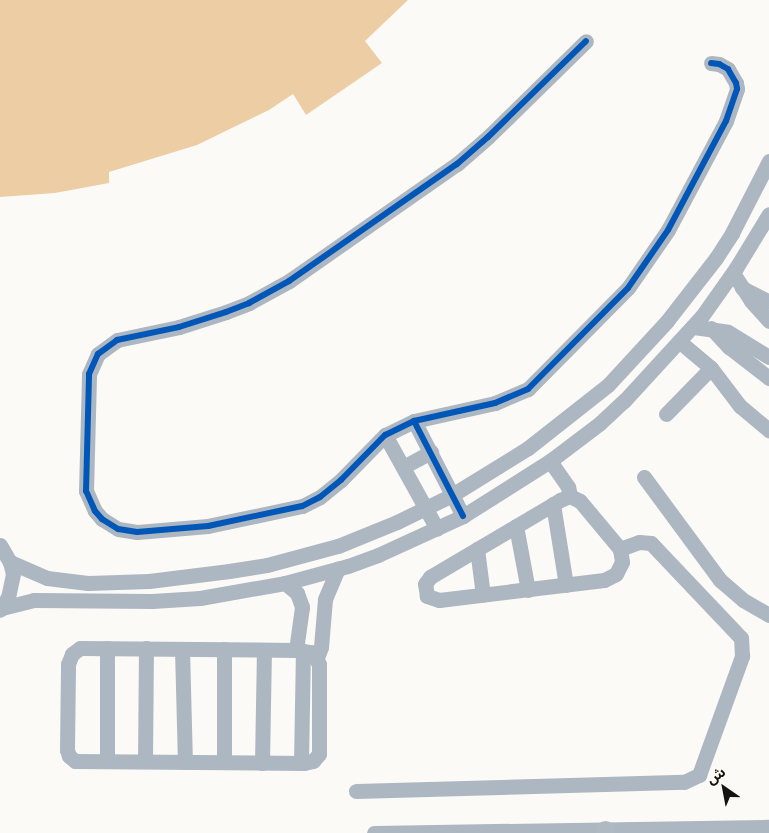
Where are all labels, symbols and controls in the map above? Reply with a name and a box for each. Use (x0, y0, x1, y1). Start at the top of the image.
north arrow (699, 763, 749, 813)
text: ش (703, 763, 728, 787)

